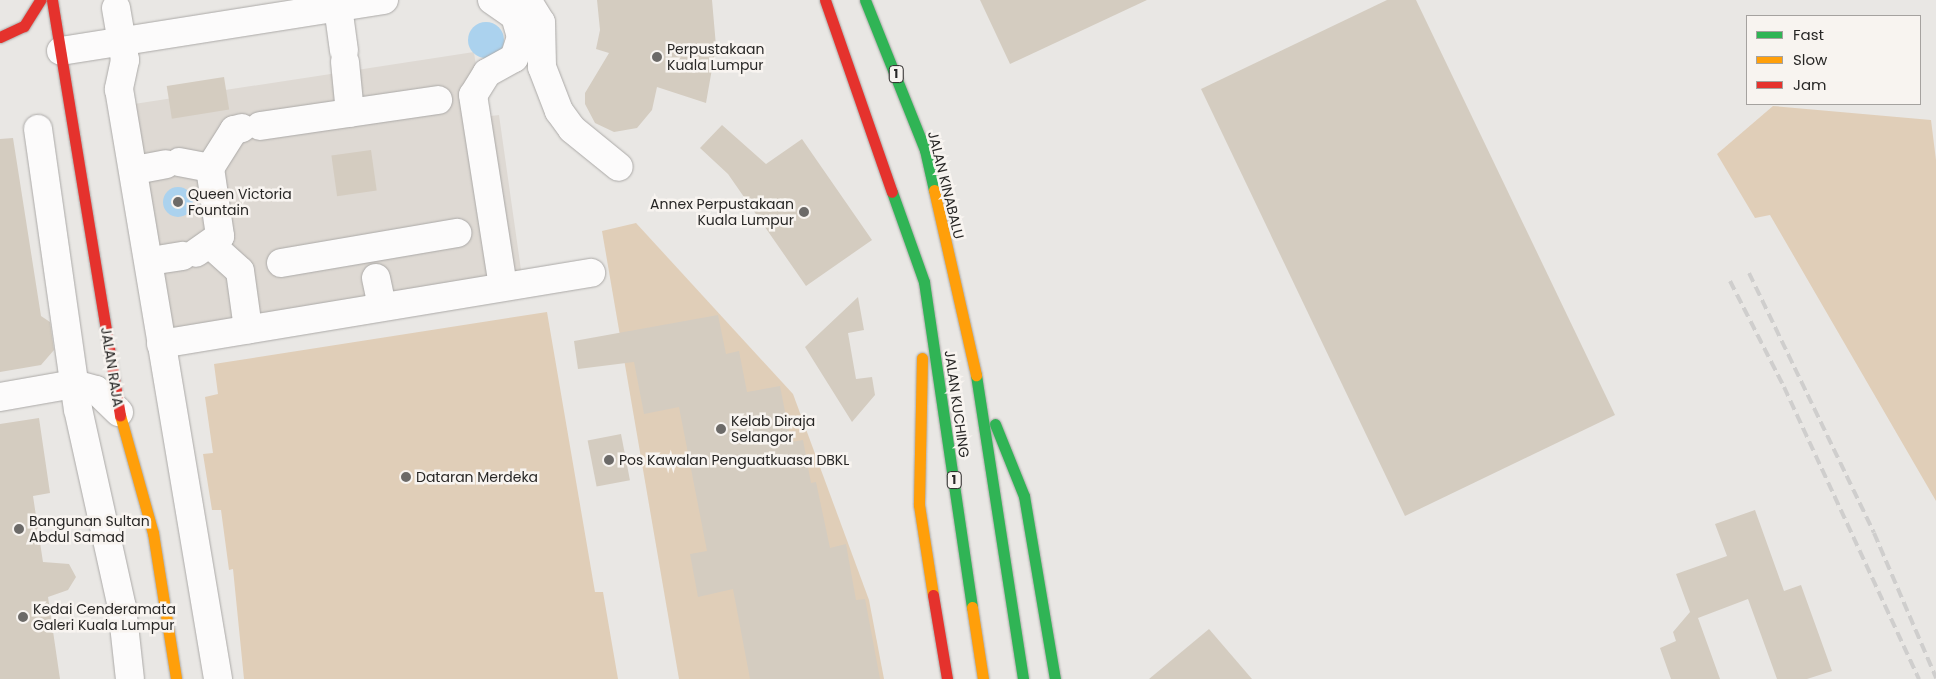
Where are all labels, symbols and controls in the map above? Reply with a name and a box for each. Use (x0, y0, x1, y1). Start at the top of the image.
legend (1746, 15, 1921, 105)
text: Fast (1793, 24, 1824, 45)
place label: Perpustakaan Kuala Lumpur (667, 41, 764, 74)
text: Slow (1793, 49, 1827, 70)
marker: Perpustakaan Kuala Lumpur (651, 51, 663, 63)
road number: 1 (888, 64, 904, 84)
text: Jam (1793, 74, 1827, 95)
street label: JALAN KINABALU (924, 129, 968, 241)
place label: Queen Victoria Fountain (188, 186, 292, 218)
marker: Queen Victoria Fountain (172, 196, 184, 208)
place label: Annex Perpustakaan Kuala Lumpur (650, 196, 794, 228)
marker: Annex Perpustakaan Kuala Lumpur (798, 206, 810, 218)
street label: JALAN RAJA (97, 326, 127, 408)
street label: JALAN KUCHING (941, 349, 973, 459)
place label: Kelab Diraja Selangor (731, 413, 815, 446)
marker: Kelab Diraja Selangor (715, 423, 727, 435)
place label: Pos Kawalan Penguatkuasa DBKL (619, 452, 849, 468)
marker: Pos Kawalan Penguatkuasa DBKL (603, 454, 615, 466)
place label: Dataran Merdeka (416, 469, 538, 485)
road number: 1 (946, 470, 962, 490)
marker: Dataran Merdeka (400, 471, 412, 483)
place label: Bangunan Sultan Abdul Samad (29, 513, 150, 546)
marker: Bangunan Sultan Abdul Samad (13, 523, 25, 535)
place label: Kedai Cenderamata Galeri Kuala Lumpur (33, 601, 176, 634)
marker: Kedai Cenderamata Galeri Kuala Lumpur (17, 611, 29, 623)

